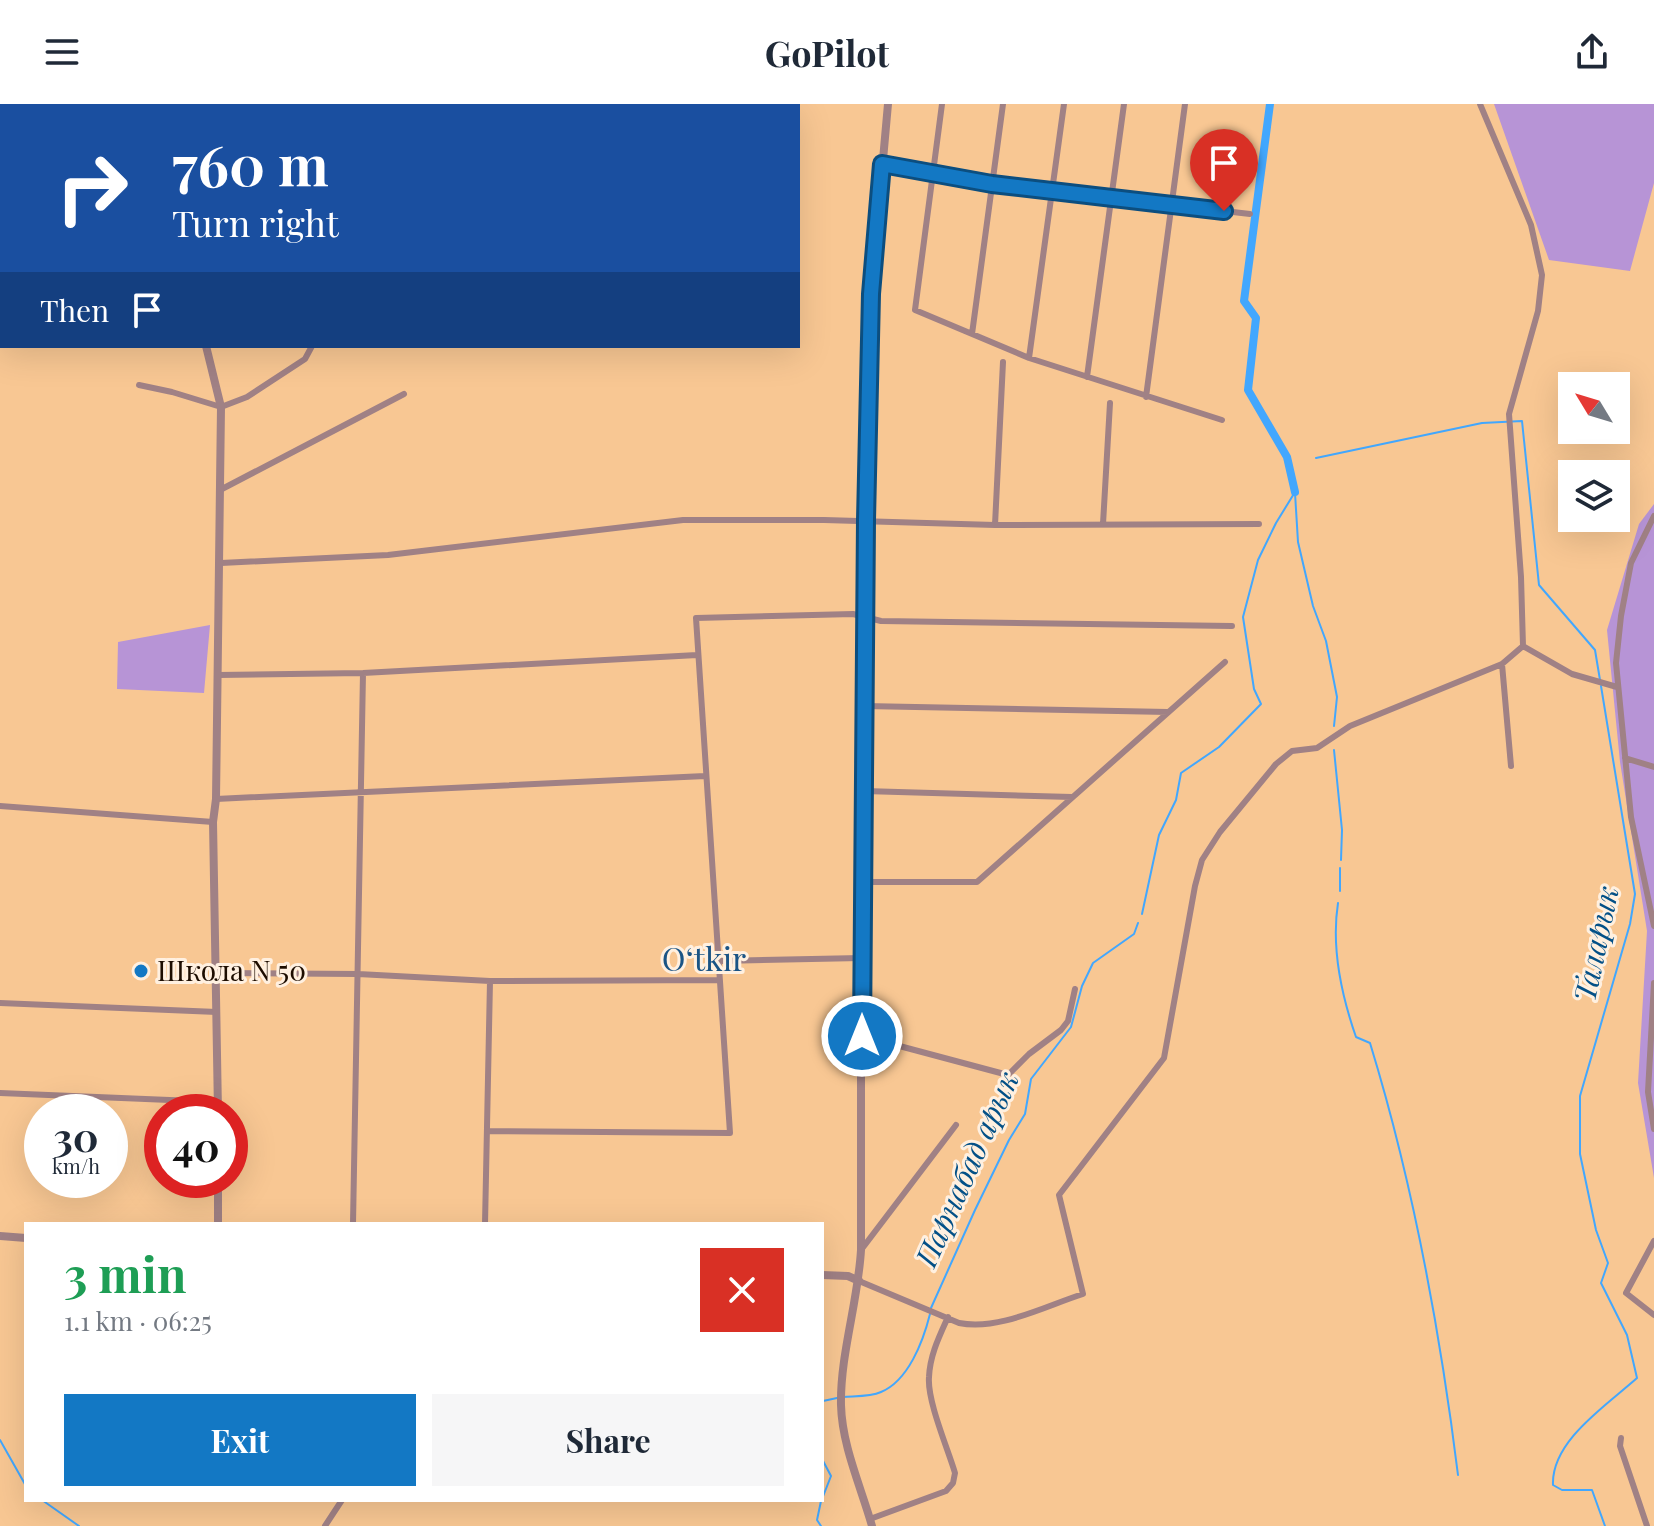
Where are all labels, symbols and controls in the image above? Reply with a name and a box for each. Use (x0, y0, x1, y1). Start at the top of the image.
text: GoPilot (765, 28, 889, 76)
icon: menu (40, 30, 84, 74)
icon: share (1570, 30, 1614, 74)
text: 760 m (172, 126, 329, 201)
pin (1190, 129, 1258, 211)
icon: right (40, 136, 144, 240)
icon: arrive (1202, 141, 1246, 185)
text: Turn right (172, 198, 339, 246)
icon: arrive (125, 288, 169, 332)
text: Then (40, 290, 109, 330)
north arrow (1558, 372, 1630, 444)
map controls (1558, 372, 1630, 532)
button: layers (1558, 460, 1630, 532)
water label: Таларык (1563, 882, 1627, 1006)
district label: Oʻtkir (662, 936, 746, 979)
place label: Школа N 50 (157, 951, 306, 988)
marker: Школа N 50 (132, 962, 150, 980)
position arrow (820, 994, 904, 1078)
water label: Парнабад арык (905, 1064, 1027, 1273)
speed limit sign: 40 (144, 1094, 248, 1198)
text: 30 (53, 1109, 99, 1162)
text: km/h (52, 1152, 100, 1179)
text: 3 min (64, 1241, 186, 1305)
button: close (700, 1248, 784, 1332)
text: 1.1 km · 06:25 (64, 1303, 212, 1338)
button: Exit (64, 1394, 416, 1486)
button: Share (432, 1394, 784, 1486)

